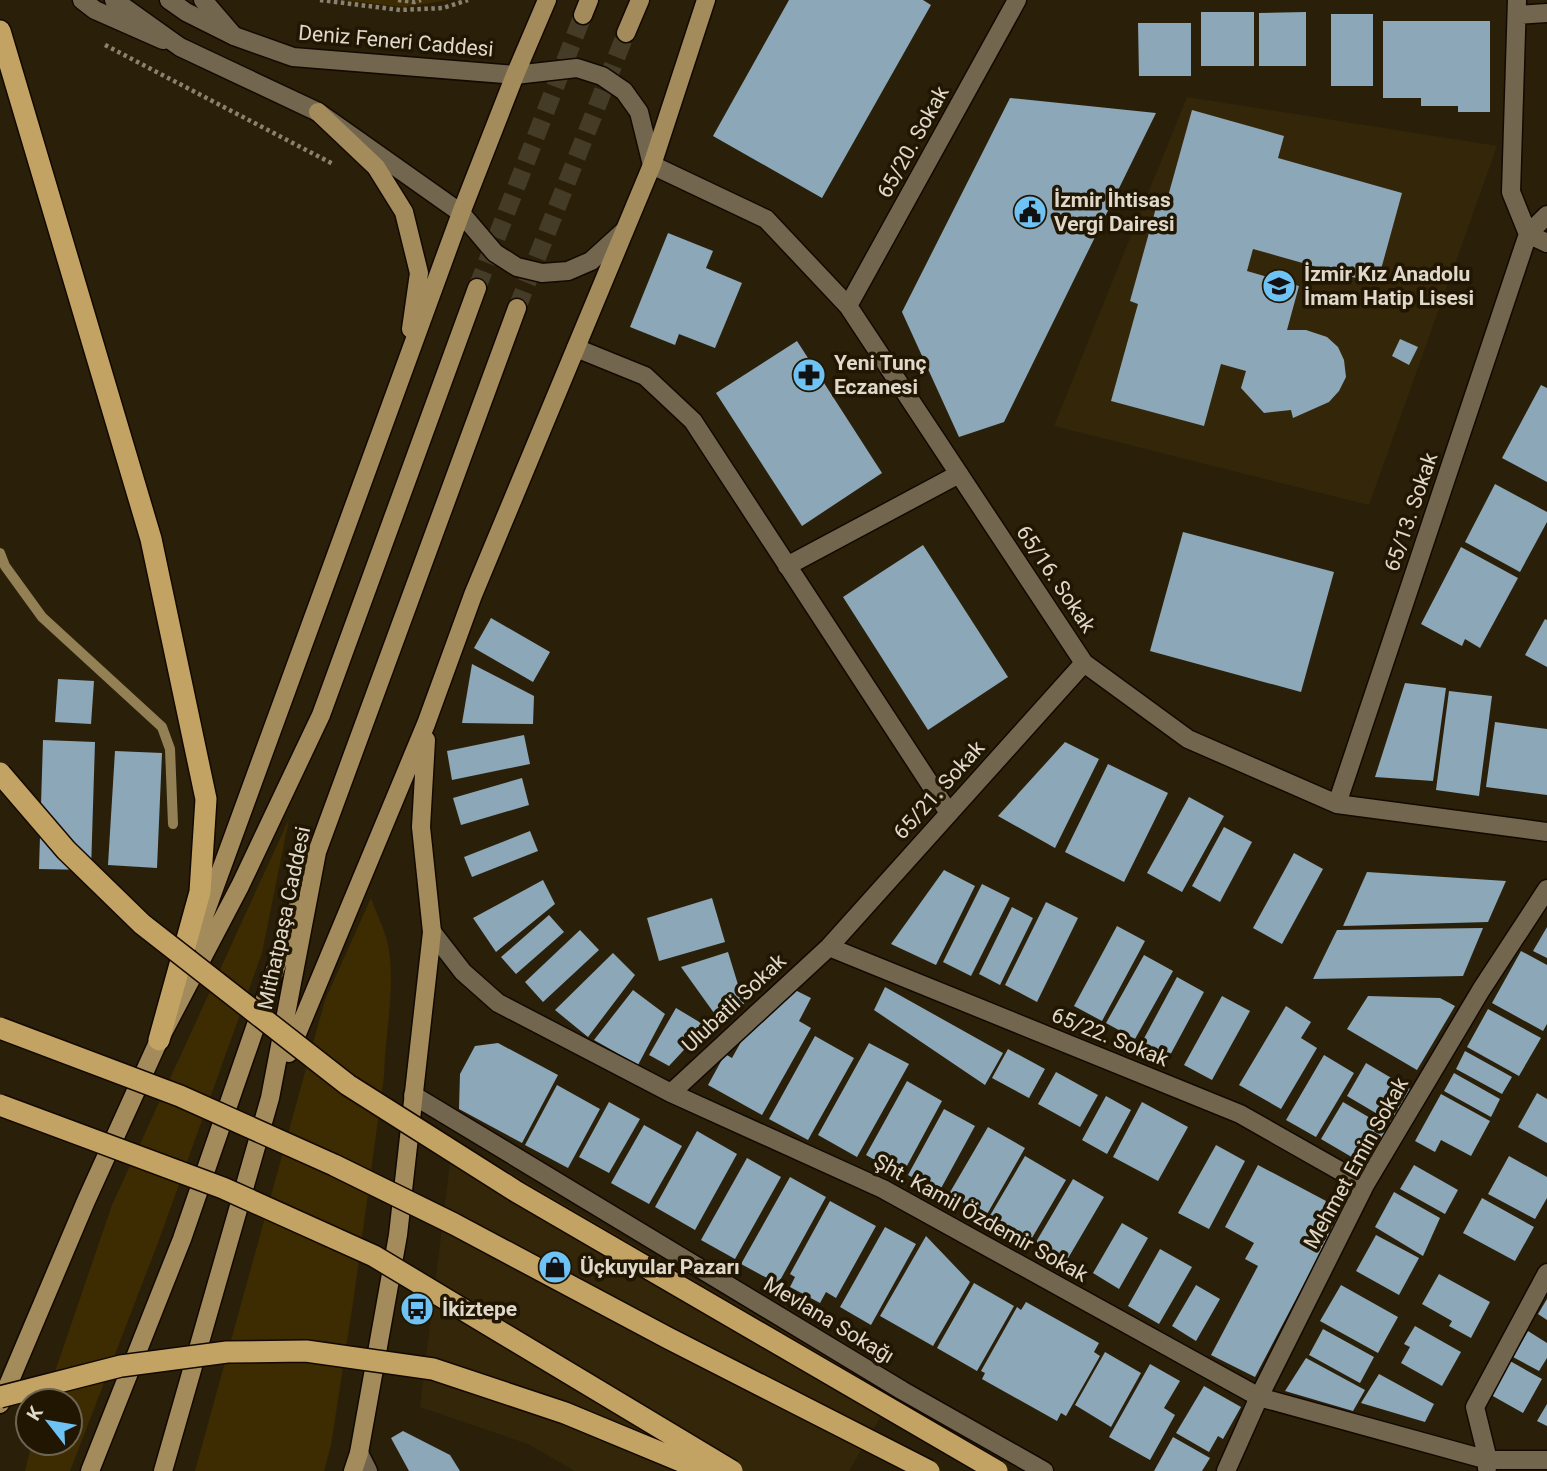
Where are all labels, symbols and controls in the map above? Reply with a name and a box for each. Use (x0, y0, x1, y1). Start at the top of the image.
street label: Deniz Feneri Caddesi (297, 21, 495, 61)
street label: 65/20. Sokak (872, 82, 954, 202)
place label: İzmir İhtisas Vergi Dairesi (1054, 188, 1175, 236)
public building icon: İzmir İhtisas Vergi Dairesi (1011, 193, 1049, 231)
place label: İzmir Kız Anadolu İmam Hatip Lisesi (1304, 262, 1474, 310)
school or university icon: İzmir Kız Anadolu İmam Hatip Lisesi (1260, 267, 1298, 305)
place label: Yeni Tunç Eczanesi (834, 351, 926, 399)
pharmacy icon: Yeni Tunç Eczanesi (790, 356, 828, 394)
street label: 65/13. Sokak (1380, 449, 1443, 574)
street label: 65/16. Sokak (1011, 521, 1101, 637)
street label: 65/21. Sokak (889, 736, 990, 844)
street label: Mithatpaşa Caddesi (253, 824, 315, 1012)
street label: Ulubatli Sokak (677, 949, 791, 1057)
street label: 65/22. Sokak (1048, 1003, 1172, 1071)
street label: Mehmet Emin Sokak (1299, 1073, 1413, 1253)
street label: Şht. Kamil Özdemir Sokak (870, 1149, 1092, 1287)
shop icon: Üçkuyular Pazarı (536, 1248, 574, 1286)
place label: Üçkuyular Pazarı (580, 1255, 740, 1279)
street label: Mevlana Sokağı (759, 1272, 899, 1368)
bus stop icon: İkiztepe (398, 1290, 436, 1328)
place label: İkiztepe (442, 1297, 517, 1321)
north arrow (14, 1387, 84, 1457)
text: K (22, 1402, 48, 1425)

